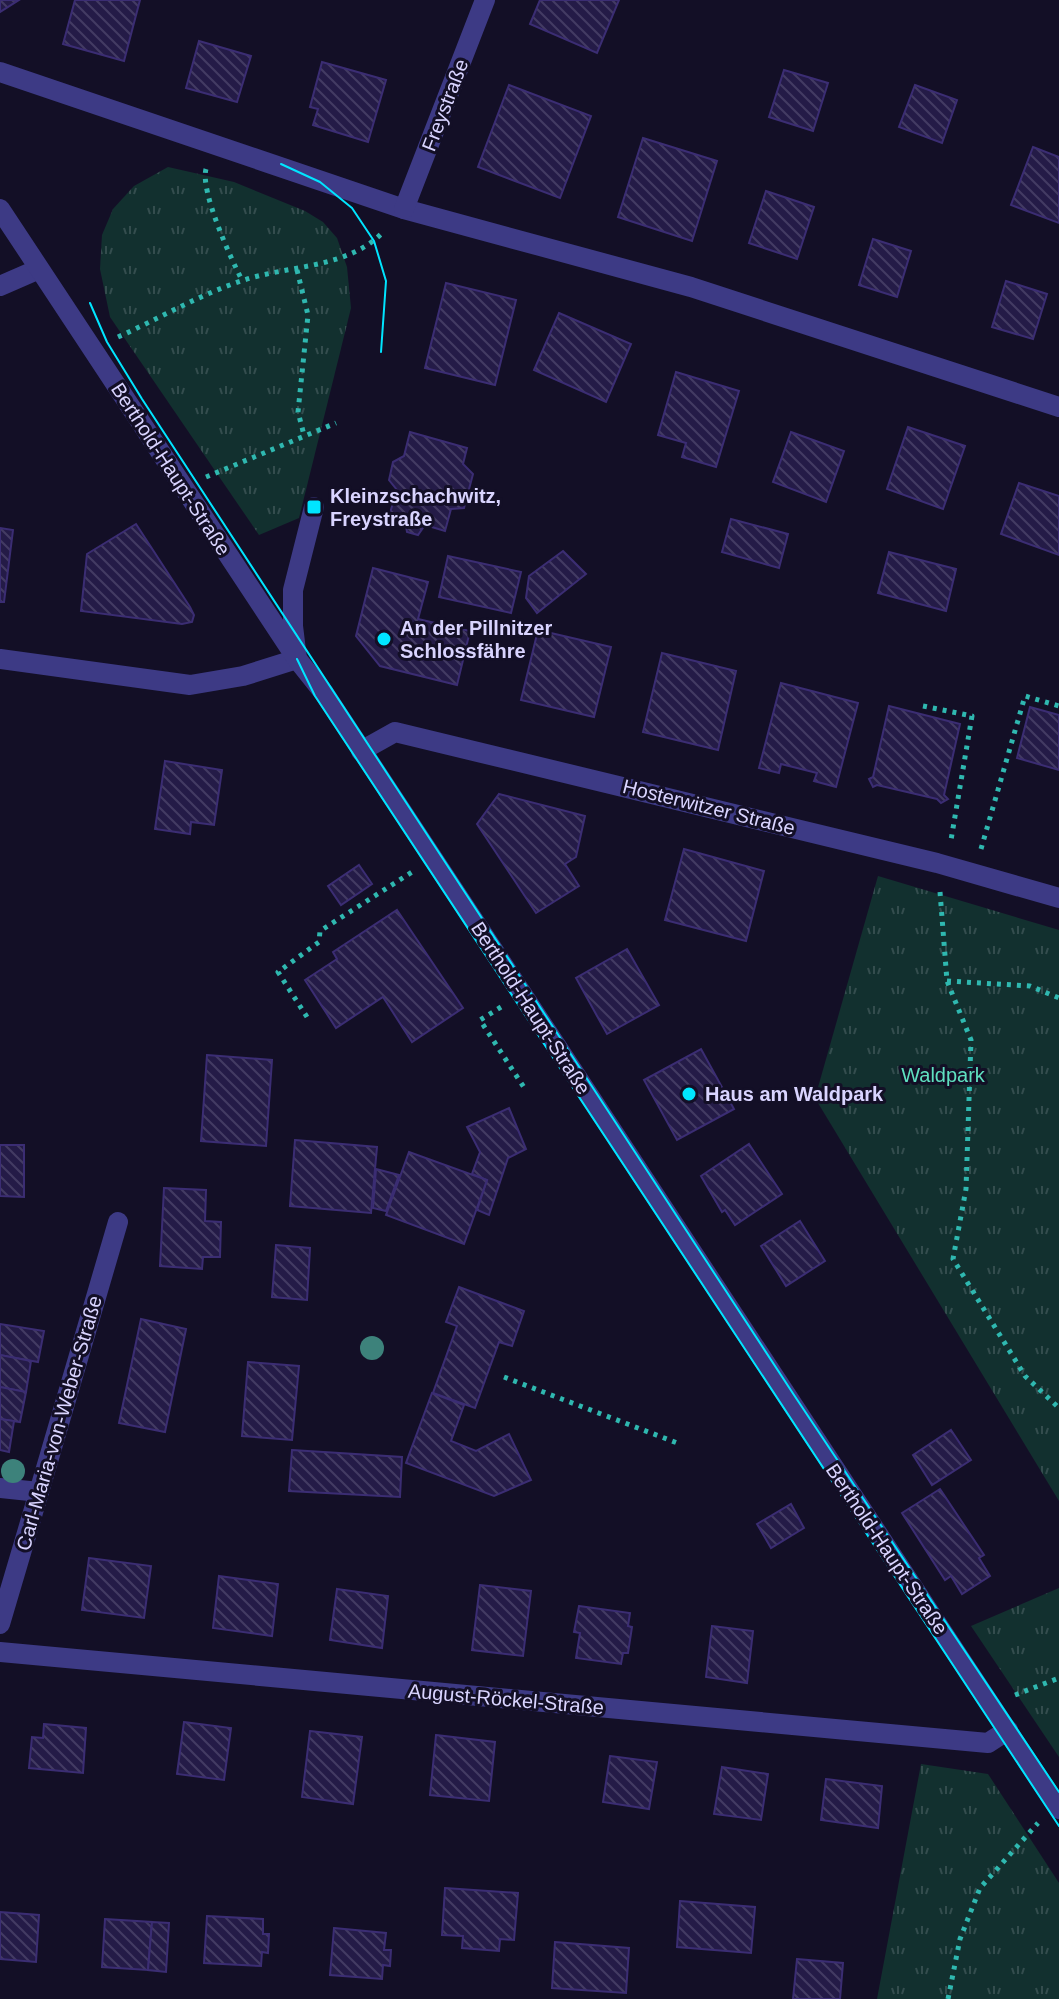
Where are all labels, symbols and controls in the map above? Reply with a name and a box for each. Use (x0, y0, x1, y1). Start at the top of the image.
street label: Freystraße (417, 56, 473, 154)
street label: Berthold-Haupt-Straße (107, 379, 235, 559)
place label: Kleinzschachwitz, Freystraße (330, 485, 501, 530)
marker: Kleinzschachwitz, Freystraße (305, 498, 323, 516)
place label: An der Pillnitzer Schlossfähre (400, 617, 552, 662)
marker: An der Pillnitzer Schlossfähre (375, 630, 393, 648)
street label: Hosterwitzer Straße (621, 775, 797, 839)
street label: Berthold-Haupt-Straße (467, 918, 595, 1098)
park label: Waldpark (901, 1064, 986, 1086)
place label: Haus am Waldpark (705, 1083, 884, 1105)
marker: Haus am Waldpark (680, 1085, 698, 1103)
street label: Carl-Maria-von-Weber-Straße (12, 1293, 106, 1553)
street label: Berthold-Haupt-Straße (822, 1459, 952, 1639)
street label: August-Röckel-Straße (407, 1679, 605, 1719)

